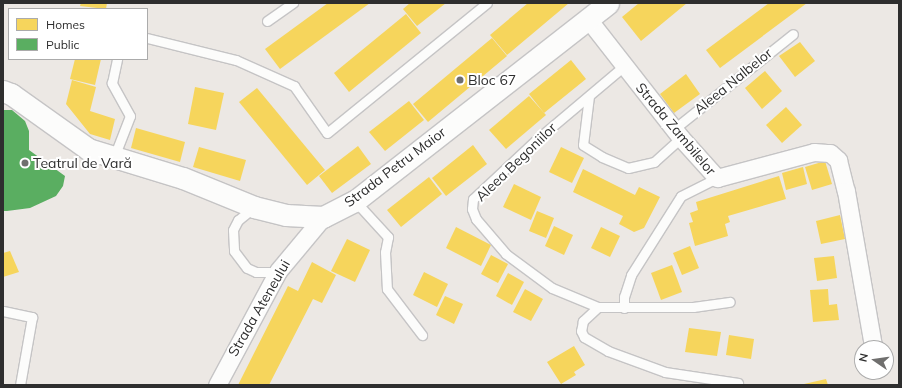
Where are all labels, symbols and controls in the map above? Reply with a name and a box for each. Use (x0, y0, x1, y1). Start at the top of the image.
legend (8, 8, 148, 60)
text: Homes (46, 17, 85, 32)
text: Public (46, 37, 80, 52)
street label: Aleea Nalbelor (691, 44, 775, 118)
place label: Bloc 67 (468, 72, 516, 88)
marker: Bloc 67 (455, 75, 465, 85)
street label: Strada Zambilelor (632, 79, 720, 179)
street label: Aleea Begoniilor (472, 119, 560, 205)
street label: Strada Petru Maior (341, 123, 449, 211)
place label: Teatrul de Vară (33, 155, 132, 171)
marker: Teatrul de Vară (20, 158, 30, 168)
street label: Strada Ateneului (225, 257, 293, 359)
north arrow (854, 340, 894, 380)
text: N (856, 352, 871, 363)

